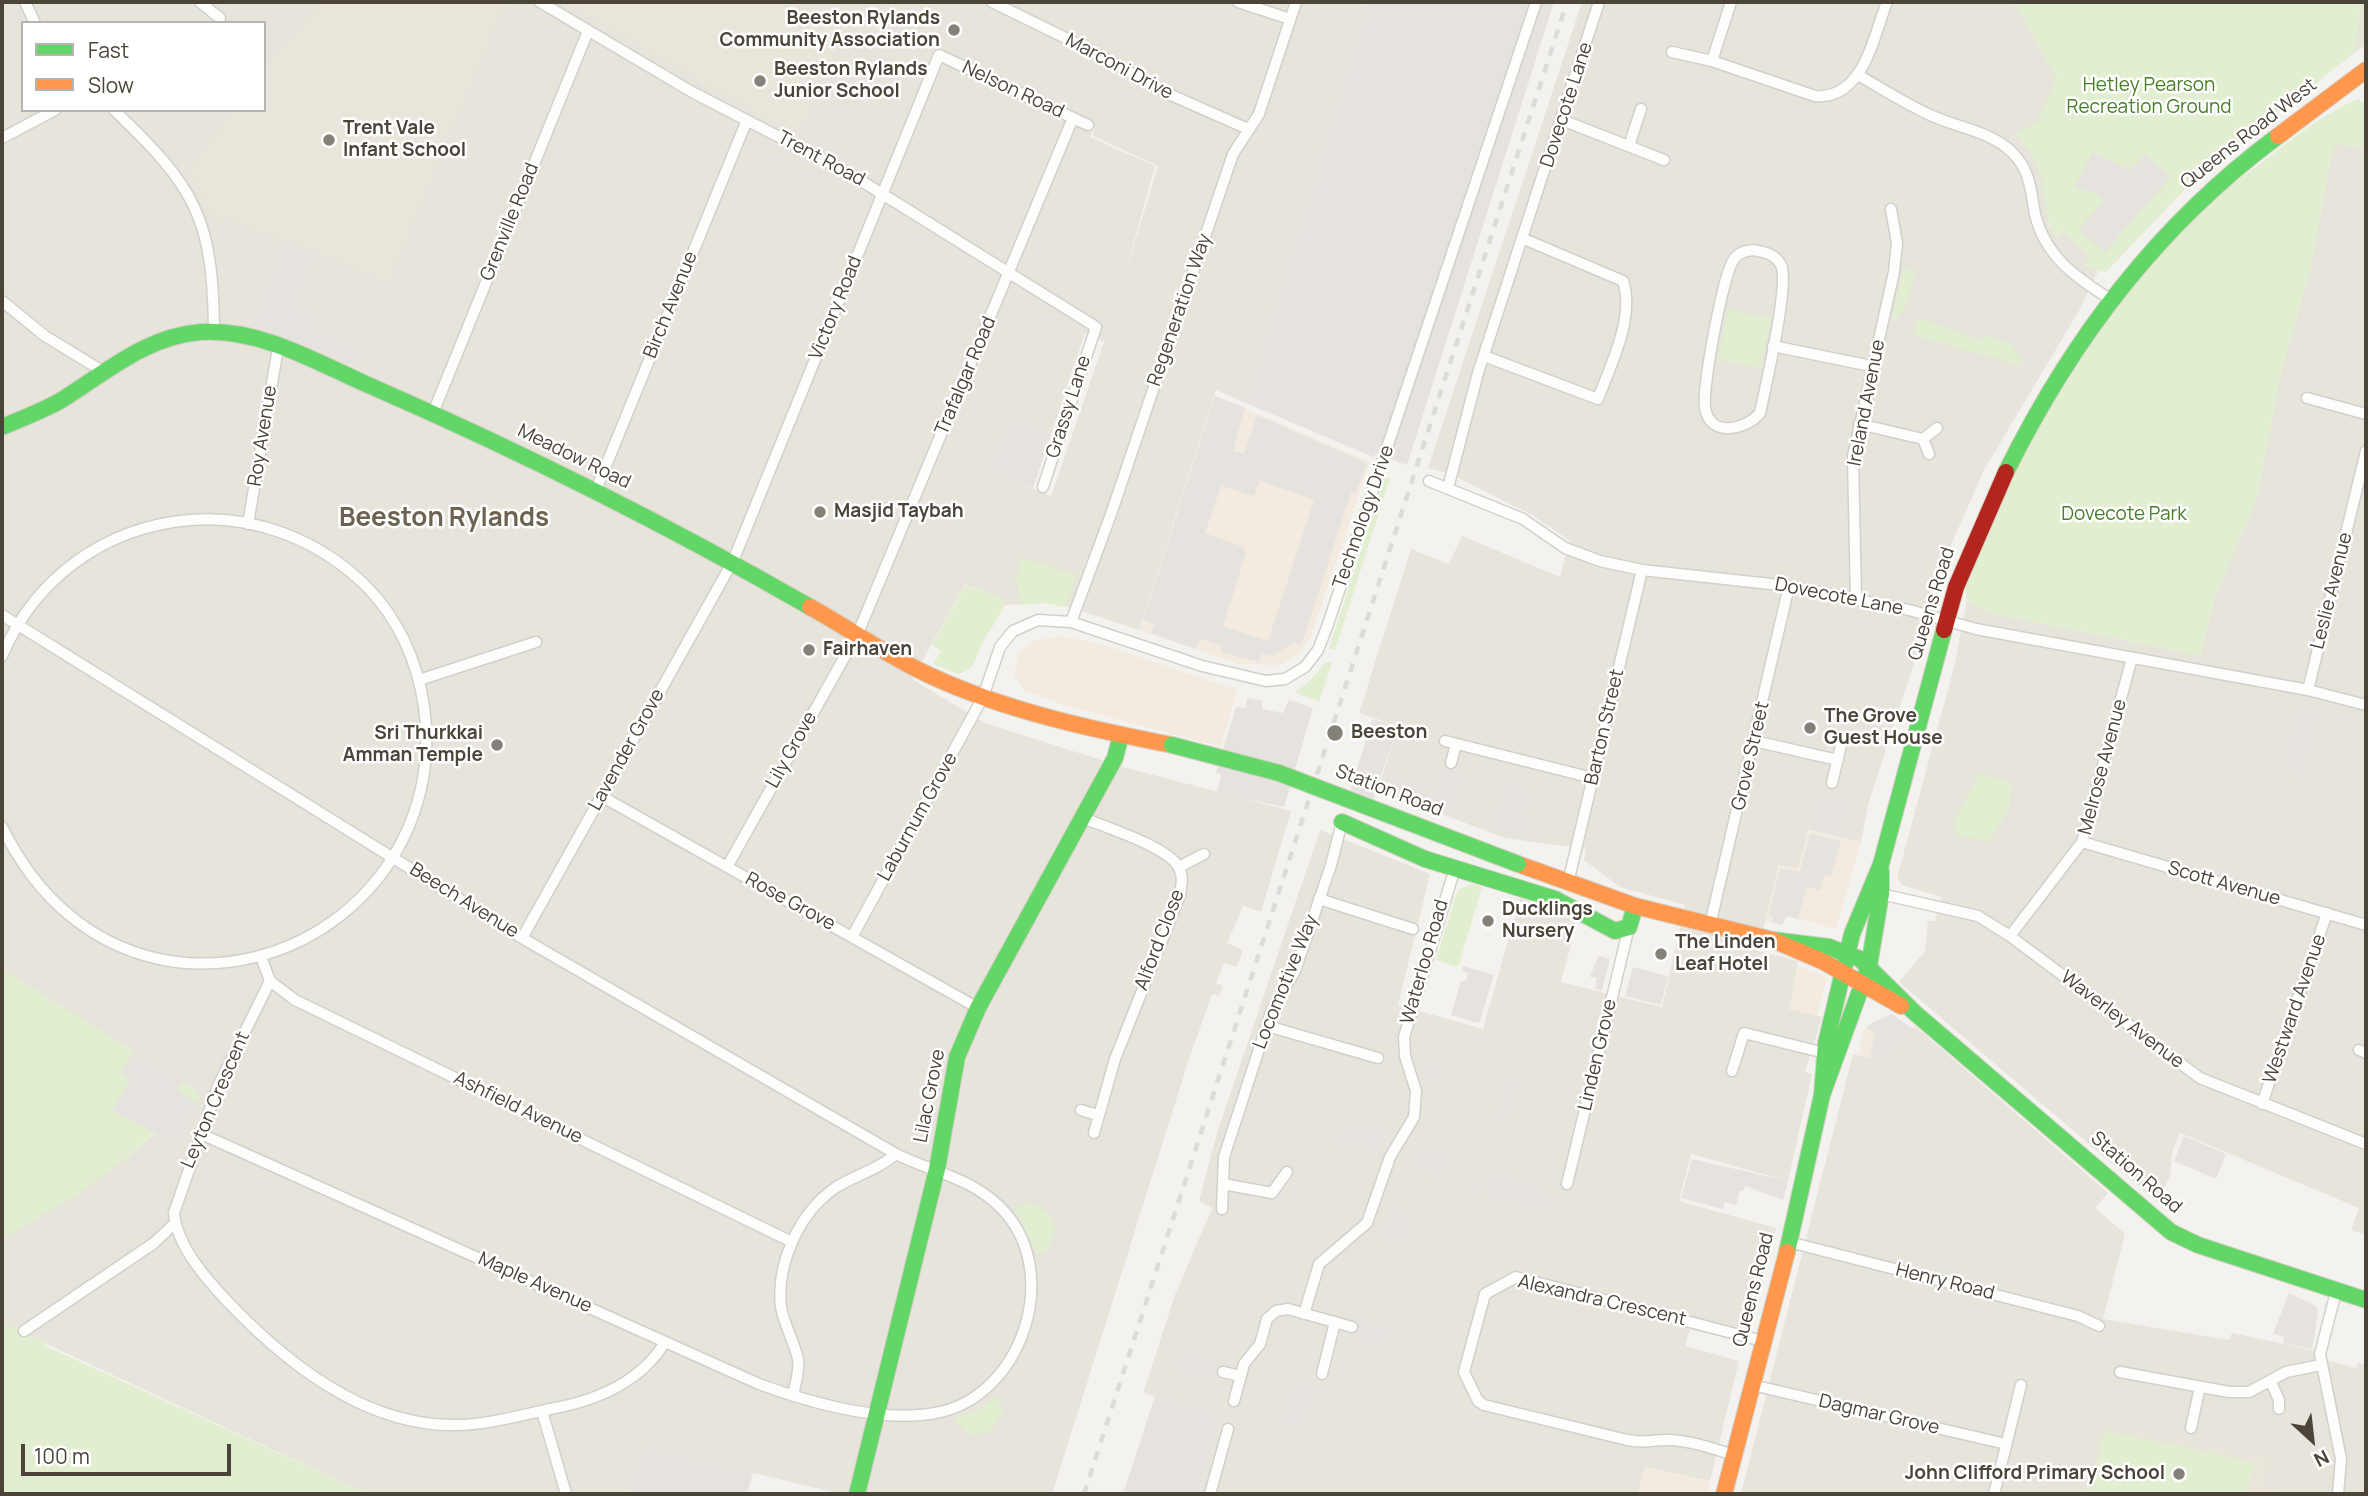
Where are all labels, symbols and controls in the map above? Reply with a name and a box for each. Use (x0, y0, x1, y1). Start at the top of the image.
place label: Beeston Rylands Community Association (719, 8, 940, 52)
legend (21, 21, 266, 112)
marker: Beeston Rylands Community Association (946, 22, 962, 38)
street label: Marconi Drive (1061, 29, 1177, 105)
text: Fast (88, 36, 129, 64)
street label: Dovecote Lane (1536, 40, 1598, 170)
street label: Nelson Road (958, 56, 1068, 124)
place label: Beeston Rylands Junior School (774, 59, 927, 103)
text: Slow (88, 71, 134, 99)
marker: Beeston Rylands Junior School (752, 73, 768, 89)
street label: Queens Road West (2177, 74, 2321, 194)
park label: Hetley Pearson Recreation Ground (2066, 75, 2232, 119)
place label: Trent Vale Infant School (343, 118, 466, 162)
street label: Trent Road (773, 126, 869, 192)
marker: Trent Vale Infant School (321, 132, 337, 148)
street label: Grenville Road (476, 160, 544, 284)
street label: Regeneration Way (1143, 231, 1217, 389)
street label: Birch Avenue (639, 248, 703, 362)
street label: Victory Road (805, 253, 867, 363)
street label: Trafalgar Road (931, 313, 1001, 439)
street label: Ireland Avenue (1844, 338, 1890, 468)
street label: Grassy Lane (1042, 353, 1096, 461)
street label: Roy Avenue (244, 384, 282, 488)
street label: Meadow Road (514, 420, 634, 494)
street label: Technology Drive (1329, 442, 1399, 592)
place label: Masjid Taybah (834, 501, 964, 523)
district label: Beeston Rylands (339, 503, 549, 535)
marker: Masjid Taybah (812, 504, 828, 520)
park label: Dovecote Park (2061, 504, 2187, 526)
street label: Leslie Avenue (2306, 530, 2358, 652)
street label: Queens Road (1904, 545, 1960, 663)
street label: Dovecote Lane (1773, 573, 1905, 621)
place label: Fairhaven (823, 639, 912, 661)
marker: Fairhaven (801, 642, 817, 658)
street label: Barton Street (1581, 667, 1629, 787)
street label: Lavender Grove (584, 685, 670, 815)
street label: Melrose Avenue (2074, 697, 2132, 837)
street label: Grove Street (1727, 699, 1775, 813)
place label: The Grove Guest House (1824, 706, 1943, 750)
street label: Lily Grove (762, 708, 822, 792)
marker: The Grove Guest House (1802, 720, 1818, 736)
place label: Beeston (1351, 722, 1427, 744)
place label: Sri Thurkkai Amman Temple (343, 723, 483, 767)
marker: Beeston (1325, 723, 1345, 743)
marker: Sri Thurkkai Amman Temple (489, 737, 505, 753)
street label: Laburnum Grove (873, 749, 963, 885)
street label: Station Road (1332, 760, 1446, 822)
street label: Scott Avenue (2165, 857, 2283, 911)
street label: Beech Avenue (405, 858, 523, 944)
street label: Rose Grove (741, 868, 839, 936)
street label: Alford Close (1130, 886, 1190, 994)
street label: Waterloo Road (1396, 897, 1454, 1027)
place label: Ducklings Nursery (1502, 899, 1593, 943)
street label: Locomotive Way (1249, 912, 1323, 1052)
marker: Ducklings Nursery (1480, 913, 1496, 929)
street label: Westward Avenue (2259, 931, 2331, 1087)
place label: The Linden Leaf Hotel (1675, 932, 1776, 976)
marker: The Linden Leaf Hotel (1653, 946, 1669, 962)
street label: Waverley Avenue (2056, 966, 2188, 1074)
street label: Linden Grove (1574, 997, 1622, 1113)
street label: Leyton Crescent (177, 1028, 255, 1172)
street label: Lilac Grove (910, 1047, 950, 1145)
street label: Ashfield Avenue (450, 1067, 586, 1149)
street label: Station Road (2086, 1127, 2186, 1219)
street label: Queens Road (1729, 1230, 1779, 1350)
street label: Maple Avenue (475, 1248, 595, 1318)
street label: Henry Road (1893, 1259, 1997, 1305)
street label: Alexandra Crescent (1516, 1271, 1688, 1331)
street label: Dagmar Grove (1816, 1390, 1942, 1440)
north arrow (2277, 1405, 2347, 1475)
scale bar (24, 1430, 234, 1474)
text: 100 m (34, 1442, 90, 1470)
text: N (2310, 1444, 2334, 1473)
place label: John Clifford Primary School (1905, 1463, 2165, 1485)
marker: John Clifford Primary School (2171, 1466, 2187, 1482)

